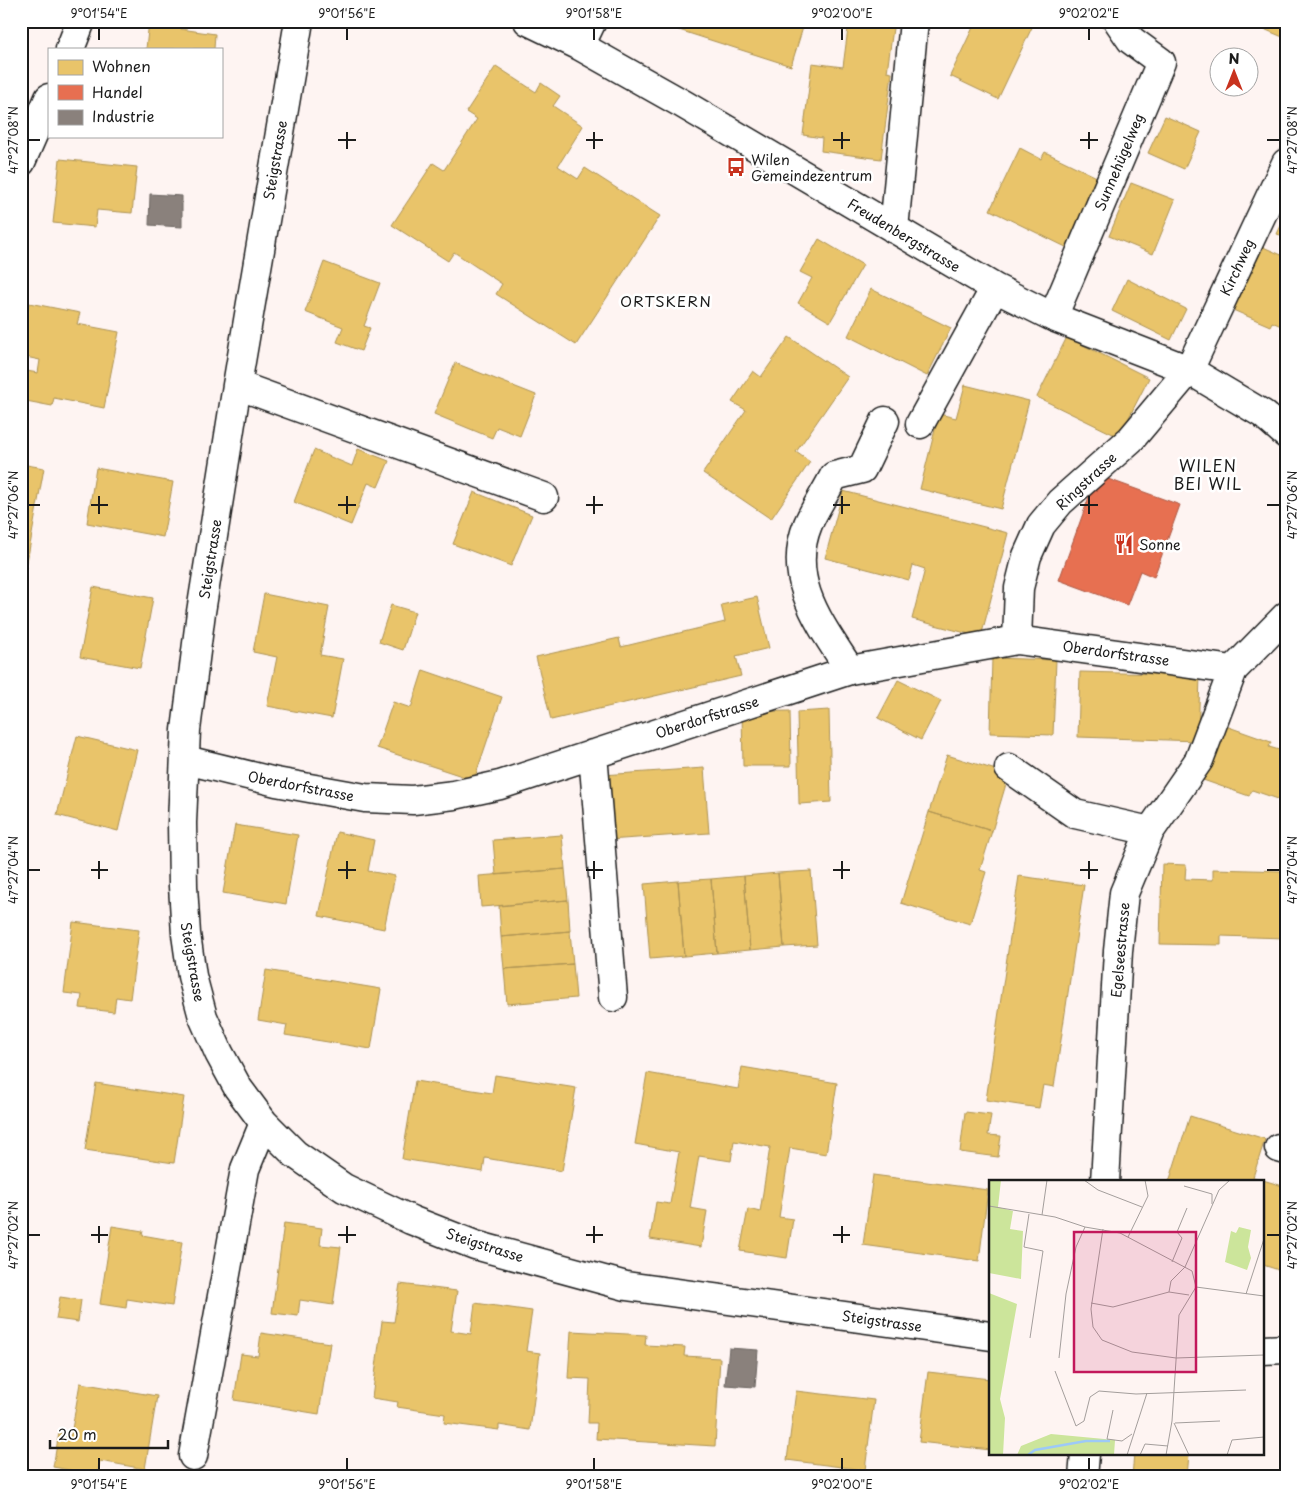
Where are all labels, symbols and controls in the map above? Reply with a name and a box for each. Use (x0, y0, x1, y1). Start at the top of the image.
text: 9°01'54"E (70, 4, 128, 22)
text: 9°01'56"E (318, 4, 376, 22)
text: 9°01'58"E (566, 4, 622, 22)
text: 9°02'00"E (811, 4, 873, 22)
text: 9°02'02"E (1059, 4, 1119, 22)
legend (48, 48, 222, 138)
north arrow (1210, 48, 1260, 98)
text: N (1228, 48, 1240, 69)
text: Wohnen (92, 54, 151, 77)
text: Handel (92, 80, 143, 103)
text: Industrie (92, 104, 154, 127)
text: 47°27'08"N (4, 106, 22, 174)
text: 47°27'08"N (1283, 106, 1301, 174)
street label: Sunnehügelweg (1089, 110, 1149, 214)
street label: Steigstrasse (258, 119, 292, 201)
place label: Wilen Gemeindezentrum (751, 149, 872, 186)
bus stop icon: Wilen Gemeindezentrum (725, 156, 747, 178)
street label: Freudenbergstrasse (844, 193, 964, 277)
street label: Kirchweg (1215, 235, 1259, 299)
district label: ORTSKERN (620, 289, 712, 312)
street label: Ringstrasse (1051, 447, 1121, 515)
district label: WILEN BEI WIL (1174, 453, 1242, 495)
text: 47°27'06"N (4, 471, 22, 539)
text: 47°27'06"N (1283, 471, 1301, 539)
street label: Steigstrasse (193, 518, 227, 600)
restaurant icon: Sonne (1113, 533, 1135, 555)
place label: Sonne (1139, 534, 1181, 555)
street label: Oberdorfstrasse (1061, 635, 1171, 671)
street label: Oberdorfstrasse (653, 690, 761, 744)
street label: Oberdorfstrasse (246, 765, 356, 807)
text: 47°27'04"N (4, 836, 22, 904)
text: 47°27'04"N (1283, 836, 1301, 904)
street label: Egelseestrasse (1105, 902, 1135, 998)
street label: Steigstrasse (176, 921, 210, 1003)
inset map (989, 1180, 1264, 1456)
text: 47°27'02"N (4, 1201, 22, 1269)
text: 47°27'02"N (1283, 1201, 1301, 1269)
street label: Steigstrasse (444, 1223, 526, 1267)
street label: Steigstrasse (841, 1305, 923, 1337)
scale bar (50, 1418, 168, 1450)
text: 20 m (58, 1422, 97, 1445)
text: 9°01'54"E (70, 1475, 128, 1493)
text: 9°01'56"E (318, 1475, 376, 1493)
text: 9°01'58"E (566, 1475, 622, 1493)
text: 9°02'00"E (811, 1475, 873, 1493)
text: 9°02'02"E (1059, 1475, 1119, 1493)

